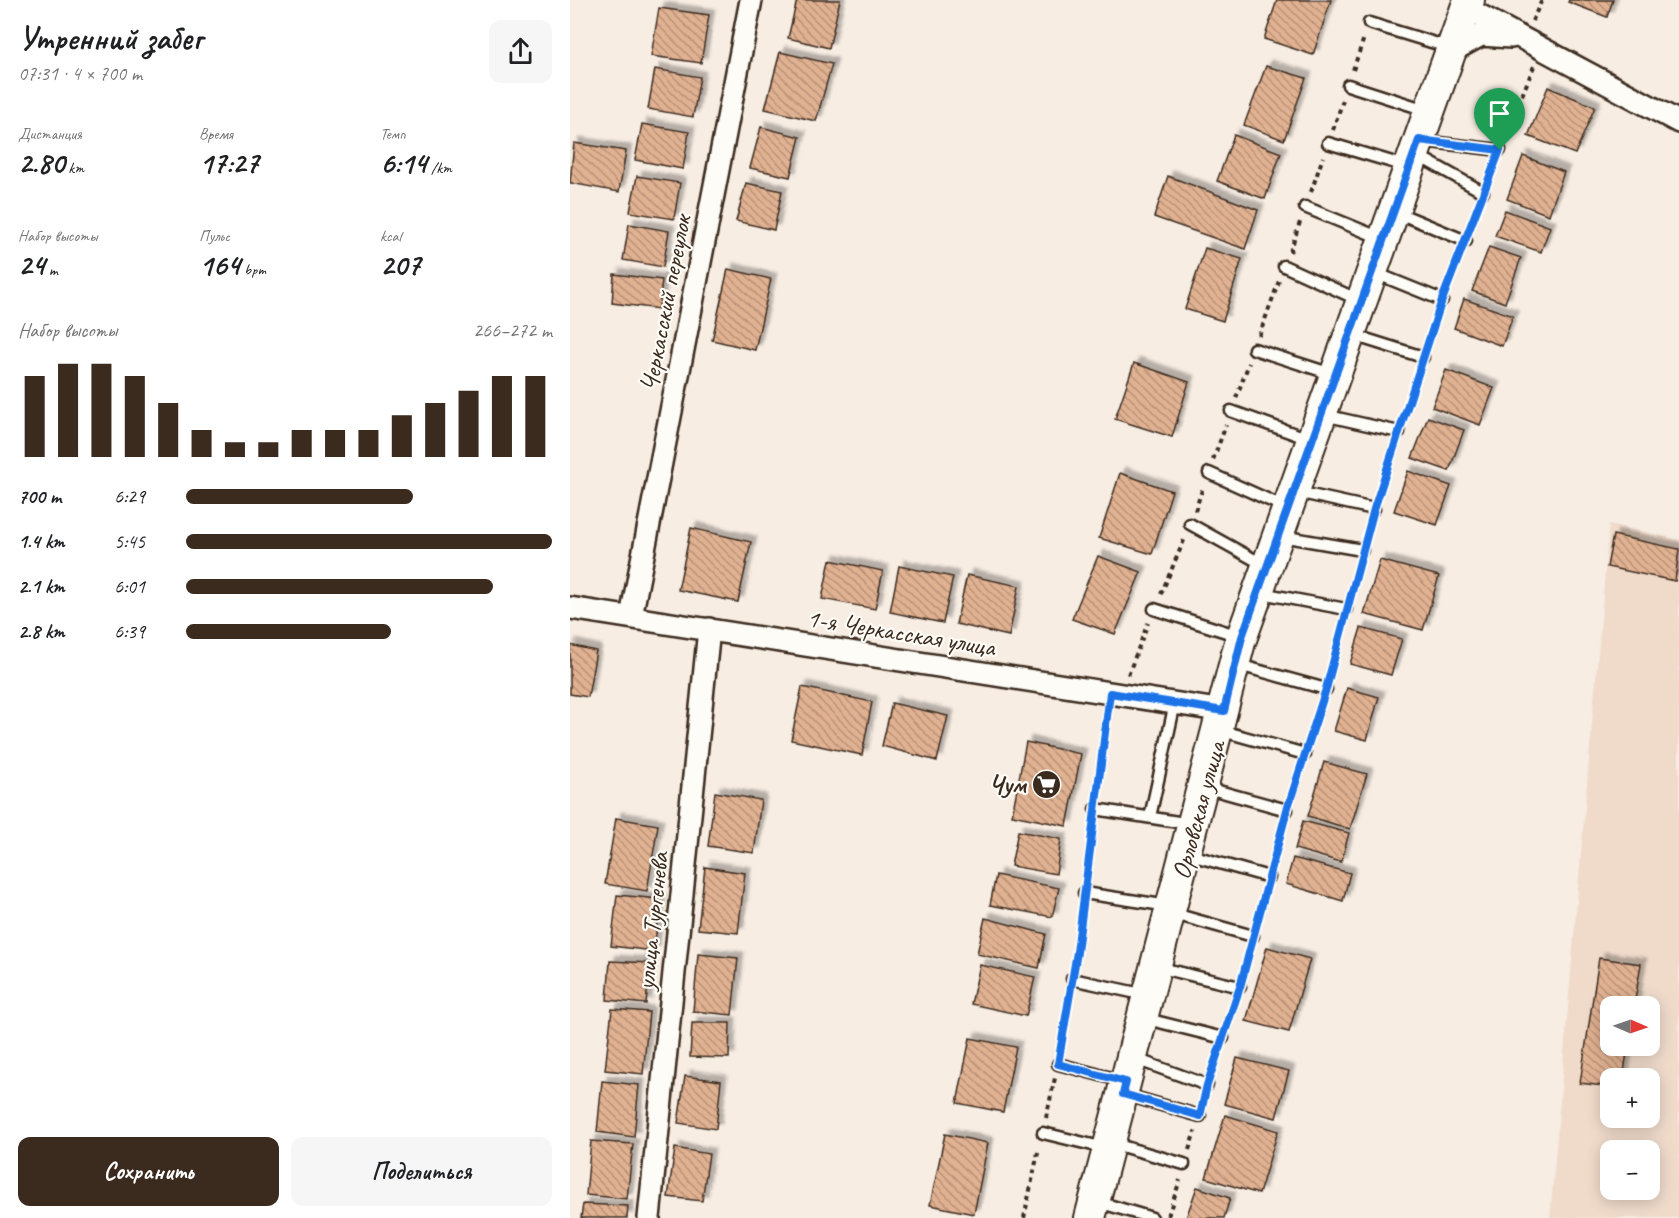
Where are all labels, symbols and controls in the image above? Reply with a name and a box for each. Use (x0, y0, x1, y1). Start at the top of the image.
text: Утренний забег (18, 17, 202, 59)
button: share (489, 20, 552, 83)
text: 07:31 · 4 × 700 m (18, 61, 142, 86)
pin (1474, 88, 1525, 150)
icon: arrive (1483, 97, 1516, 130)
text: Дистанция (18, 124, 82, 144)
text: Время (199, 124, 233, 144)
text: Темп (380, 124, 406, 144)
text: 2.80 (18, 144, 64, 182)
text: 17:27 (199, 144, 259, 182)
text: 6:14 (380, 144, 427, 182)
text: km (64, 158, 84, 178)
text: /km (427, 158, 452, 178)
street label: Черкасский переулок (632, 210, 699, 394)
text: Набор высоты (18, 226, 97, 246)
text: Пульс (199, 226, 230, 246)
text: kcal (380, 226, 401, 246)
text: 24 (18, 246, 45, 284)
text: 164 (199, 246, 240, 284)
text: 207 (380, 246, 420, 284)
text: m (45, 260, 58, 280)
text: bpm (240, 260, 266, 280)
text: Набор высоты (18, 318, 117, 343)
text: 266–272 m (473, 318, 552, 343)
text: 700 m (18, 484, 61, 509)
text: 6:29 (114, 484, 145, 509)
text: 1.4 km (18, 529, 65, 554)
text: 5:45 (114, 529, 145, 554)
text: 2.1 km (18, 574, 65, 599)
text: 6:01 (114, 574, 145, 599)
street label: 1-я Черкасская улица (804, 601, 999, 664)
text: 2.8 km (18, 619, 65, 644)
text: 6:39 (114, 619, 145, 644)
street label: Орловская улица (1164, 735, 1233, 883)
place label: Чум (988, 768, 1028, 801)
supermarket icon: Чум (1031, 768, 1063, 800)
street label: улица Тургенева (629, 849, 676, 994)
north arrow (1600, 996, 1660, 1056)
map controls (1600, 996, 1660, 1200)
button: + (1600, 1068, 1660, 1128)
button: Сохранить (18, 1137, 279, 1206)
button: Поделиться (291, 1137, 552, 1206)
button: − (1600, 1140, 1660, 1200)

